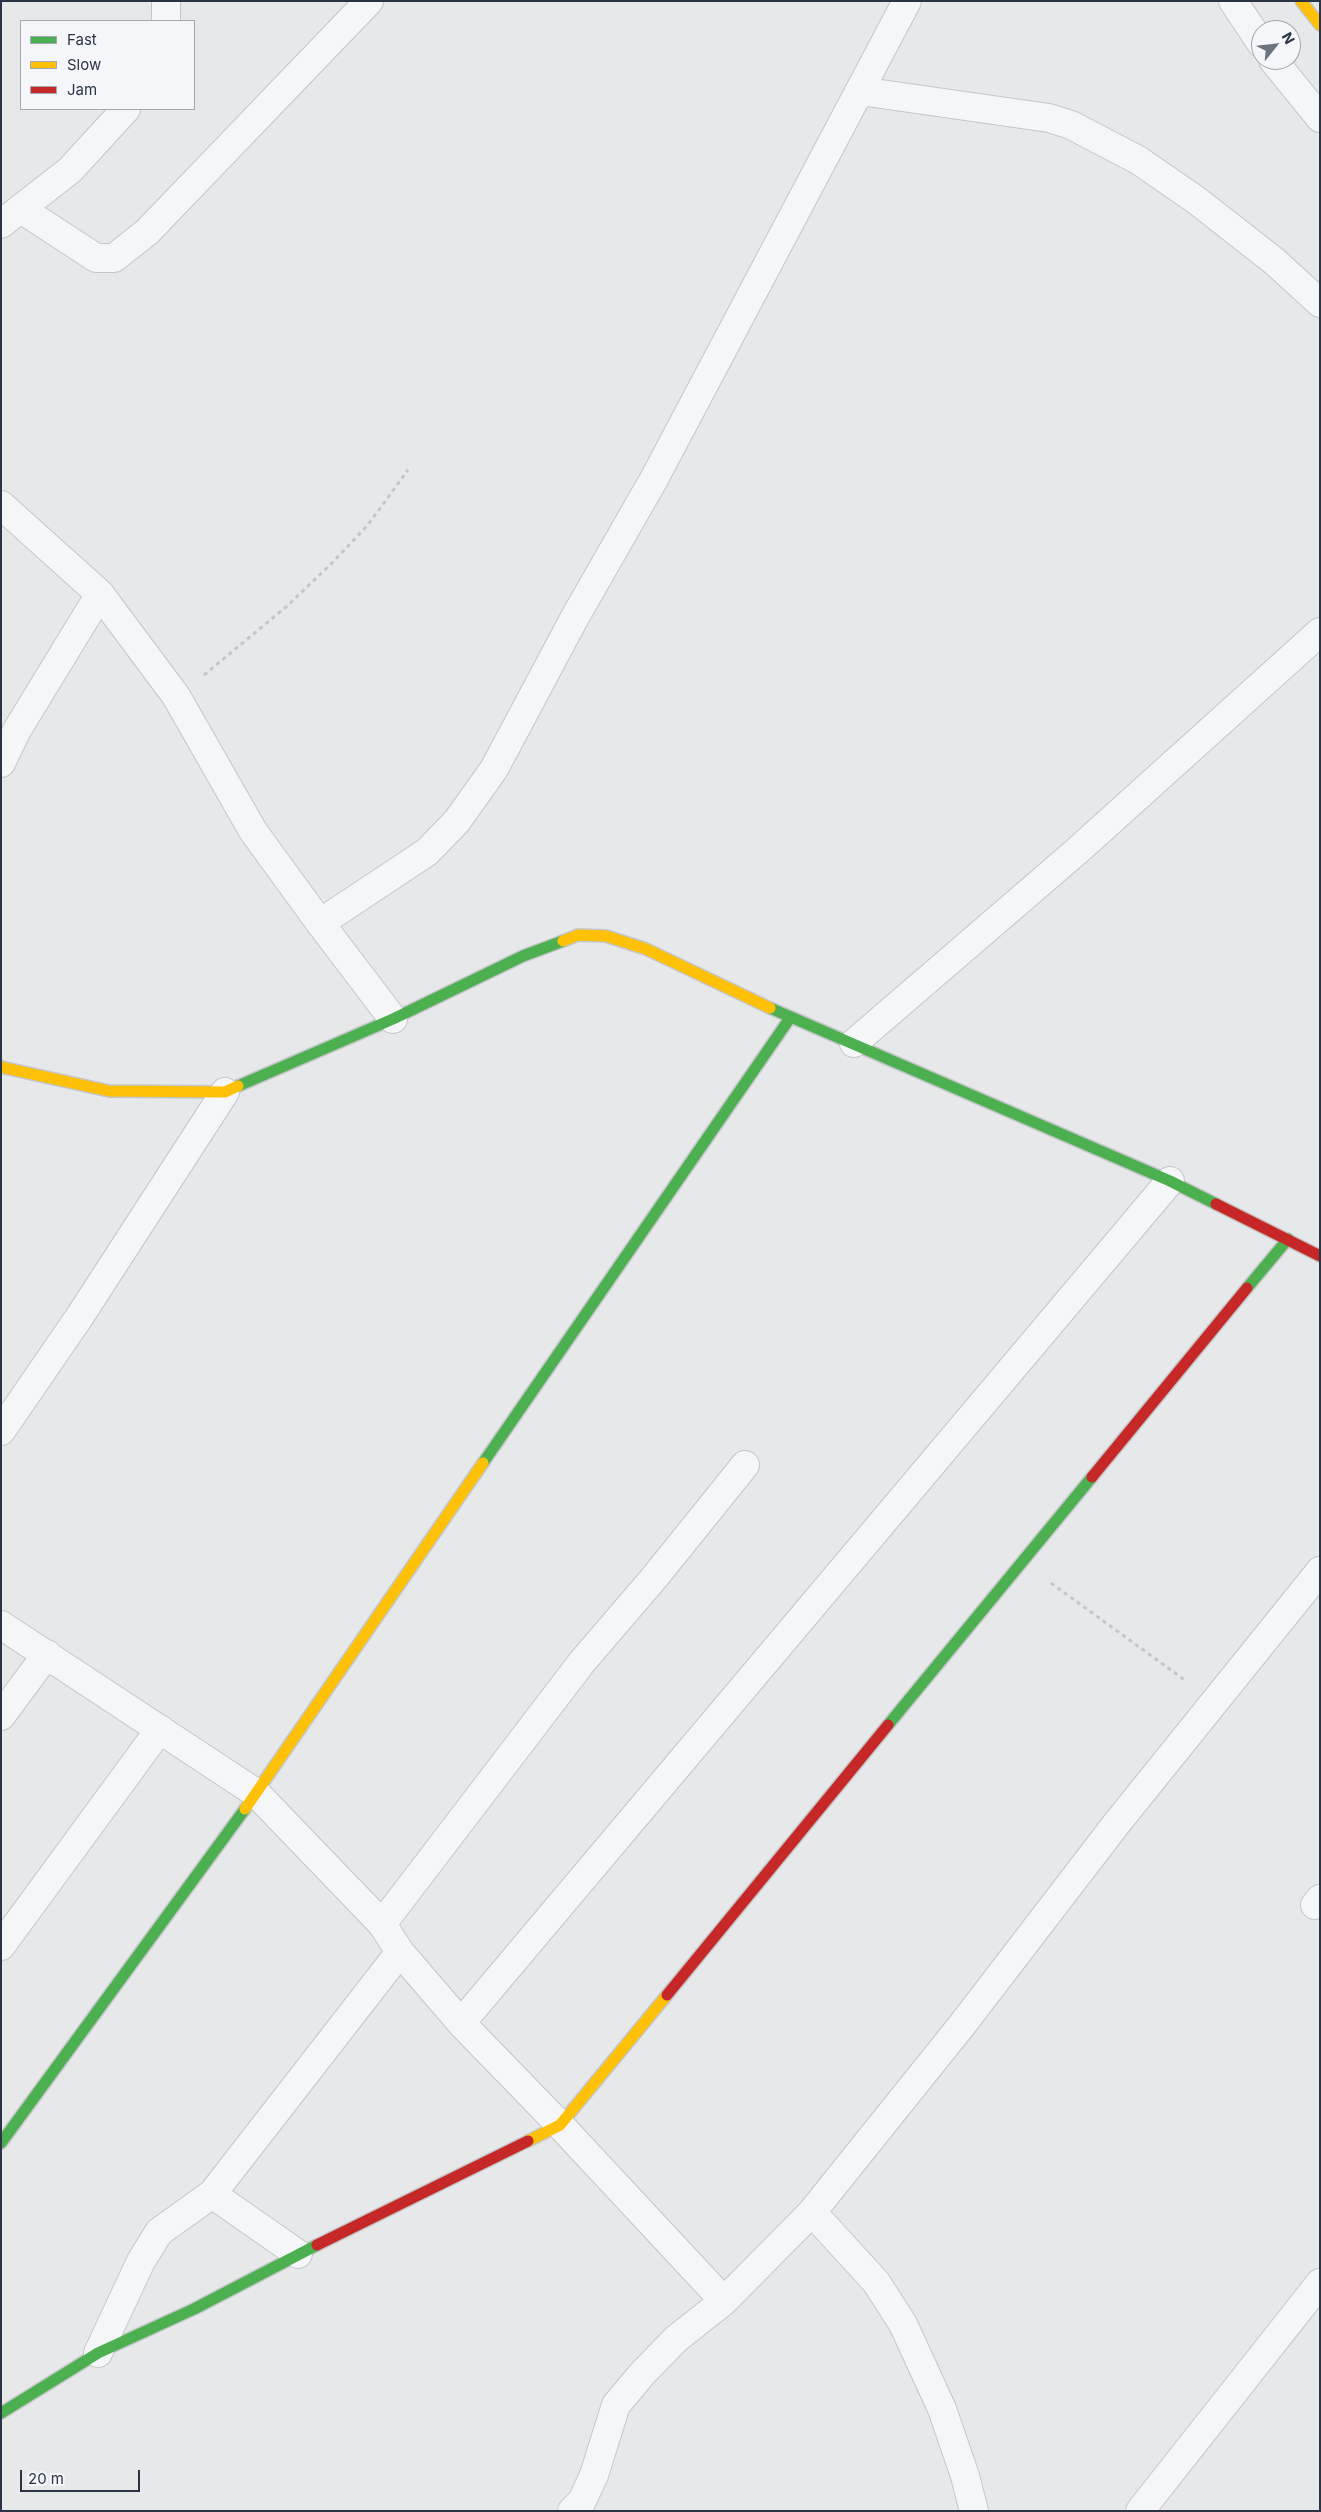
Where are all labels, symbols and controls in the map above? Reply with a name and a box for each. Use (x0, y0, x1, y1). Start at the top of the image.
legend (20, 20, 195, 110)
north arrow (1251, 20, 1301, 70)
text: N (1279, 29, 1299, 47)
text: Fast (67, 30, 97, 49)
text: Slow (67, 55, 101, 74)
text: Jam (67, 80, 97, 99)
scale bar (22, 2460, 142, 2492)
text: 20 m (28, 2469, 64, 2488)

